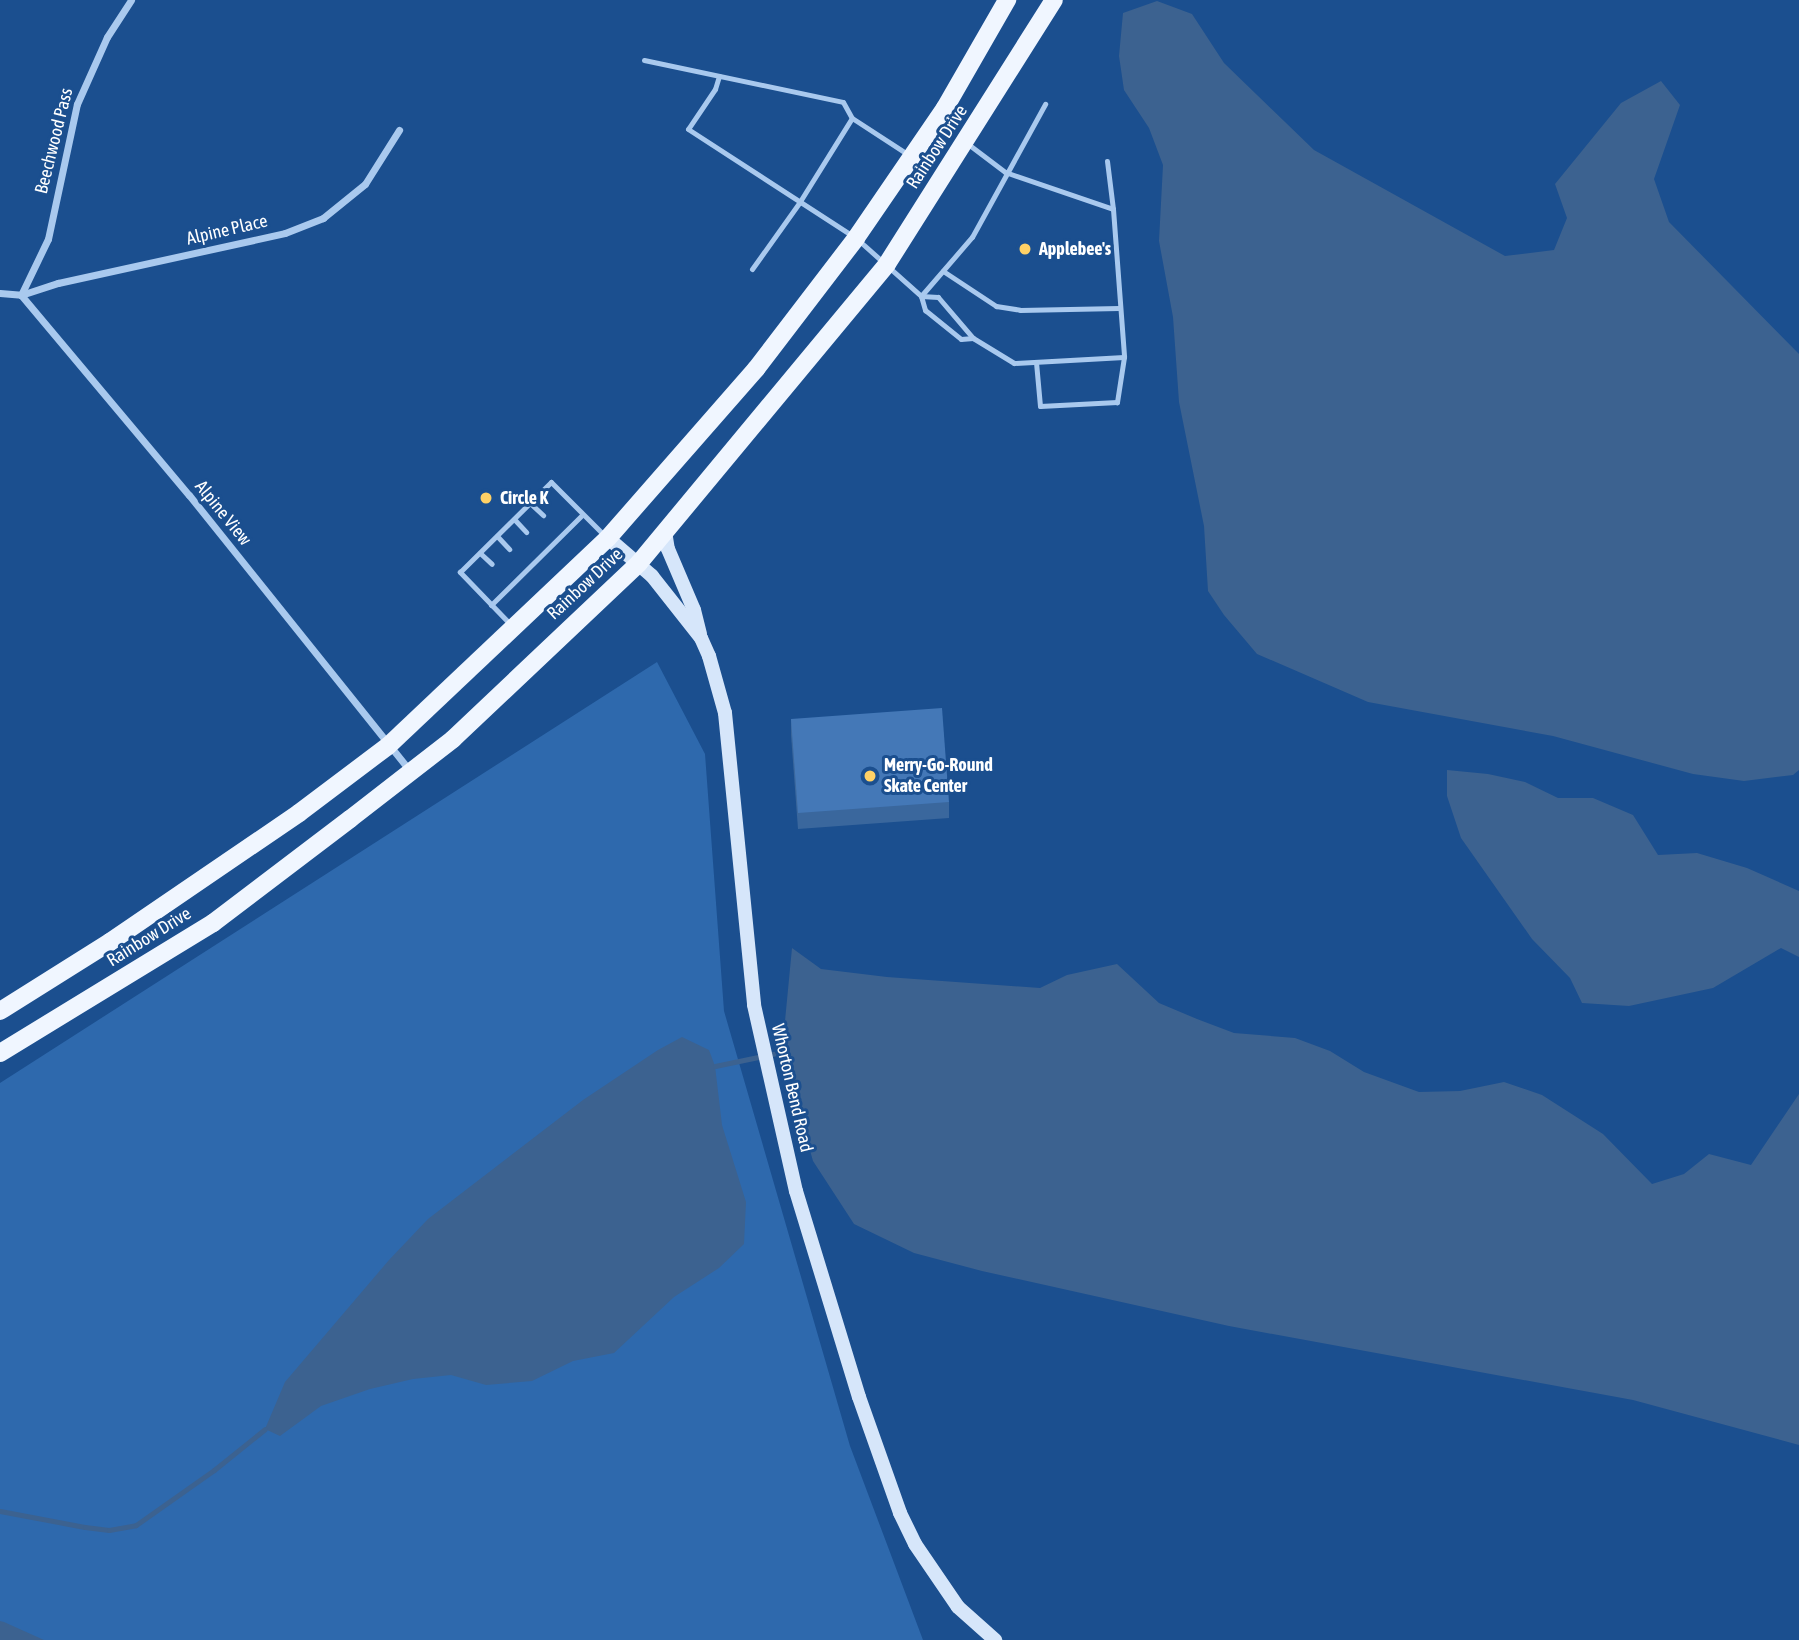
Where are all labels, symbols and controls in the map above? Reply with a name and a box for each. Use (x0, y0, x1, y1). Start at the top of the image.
street label: Beechwood Pass (30, 86, 78, 196)
street label: Rainbow Drive (902, 101, 972, 193)
street label: Alpine Place (184, 210, 270, 250)
place label: Applebee's (1039, 238, 1111, 260)
marker: Applebee's (1017, 241, 1033, 257)
street label: Alpine View (190, 476, 256, 550)
place label: Circle K (500, 487, 548, 509)
marker: Circle K (478, 490, 494, 506)
street label: Rainbow Drive (543, 544, 627, 624)
place label: Merry-Go-Round Skate Center (884, 755, 993, 798)
marker: Merry-Go-Round Skate Center (862, 768, 878, 784)
street label: Rainbow Drive (103, 903, 195, 971)
street label: Whorton Bend Road (767, 1022, 817, 1154)

